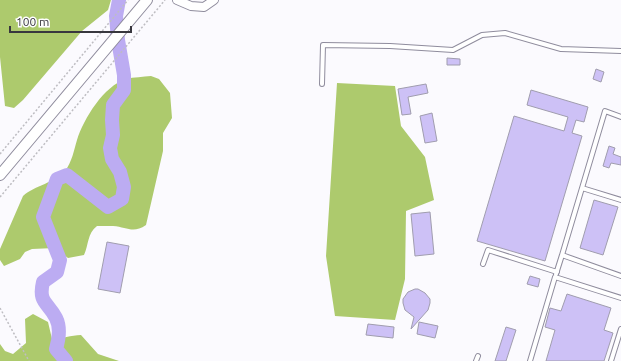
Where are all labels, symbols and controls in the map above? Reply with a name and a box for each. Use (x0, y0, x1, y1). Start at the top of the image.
scale bar (10, 8, 131, 34)
text: 100 m (16, 15, 49, 28)

